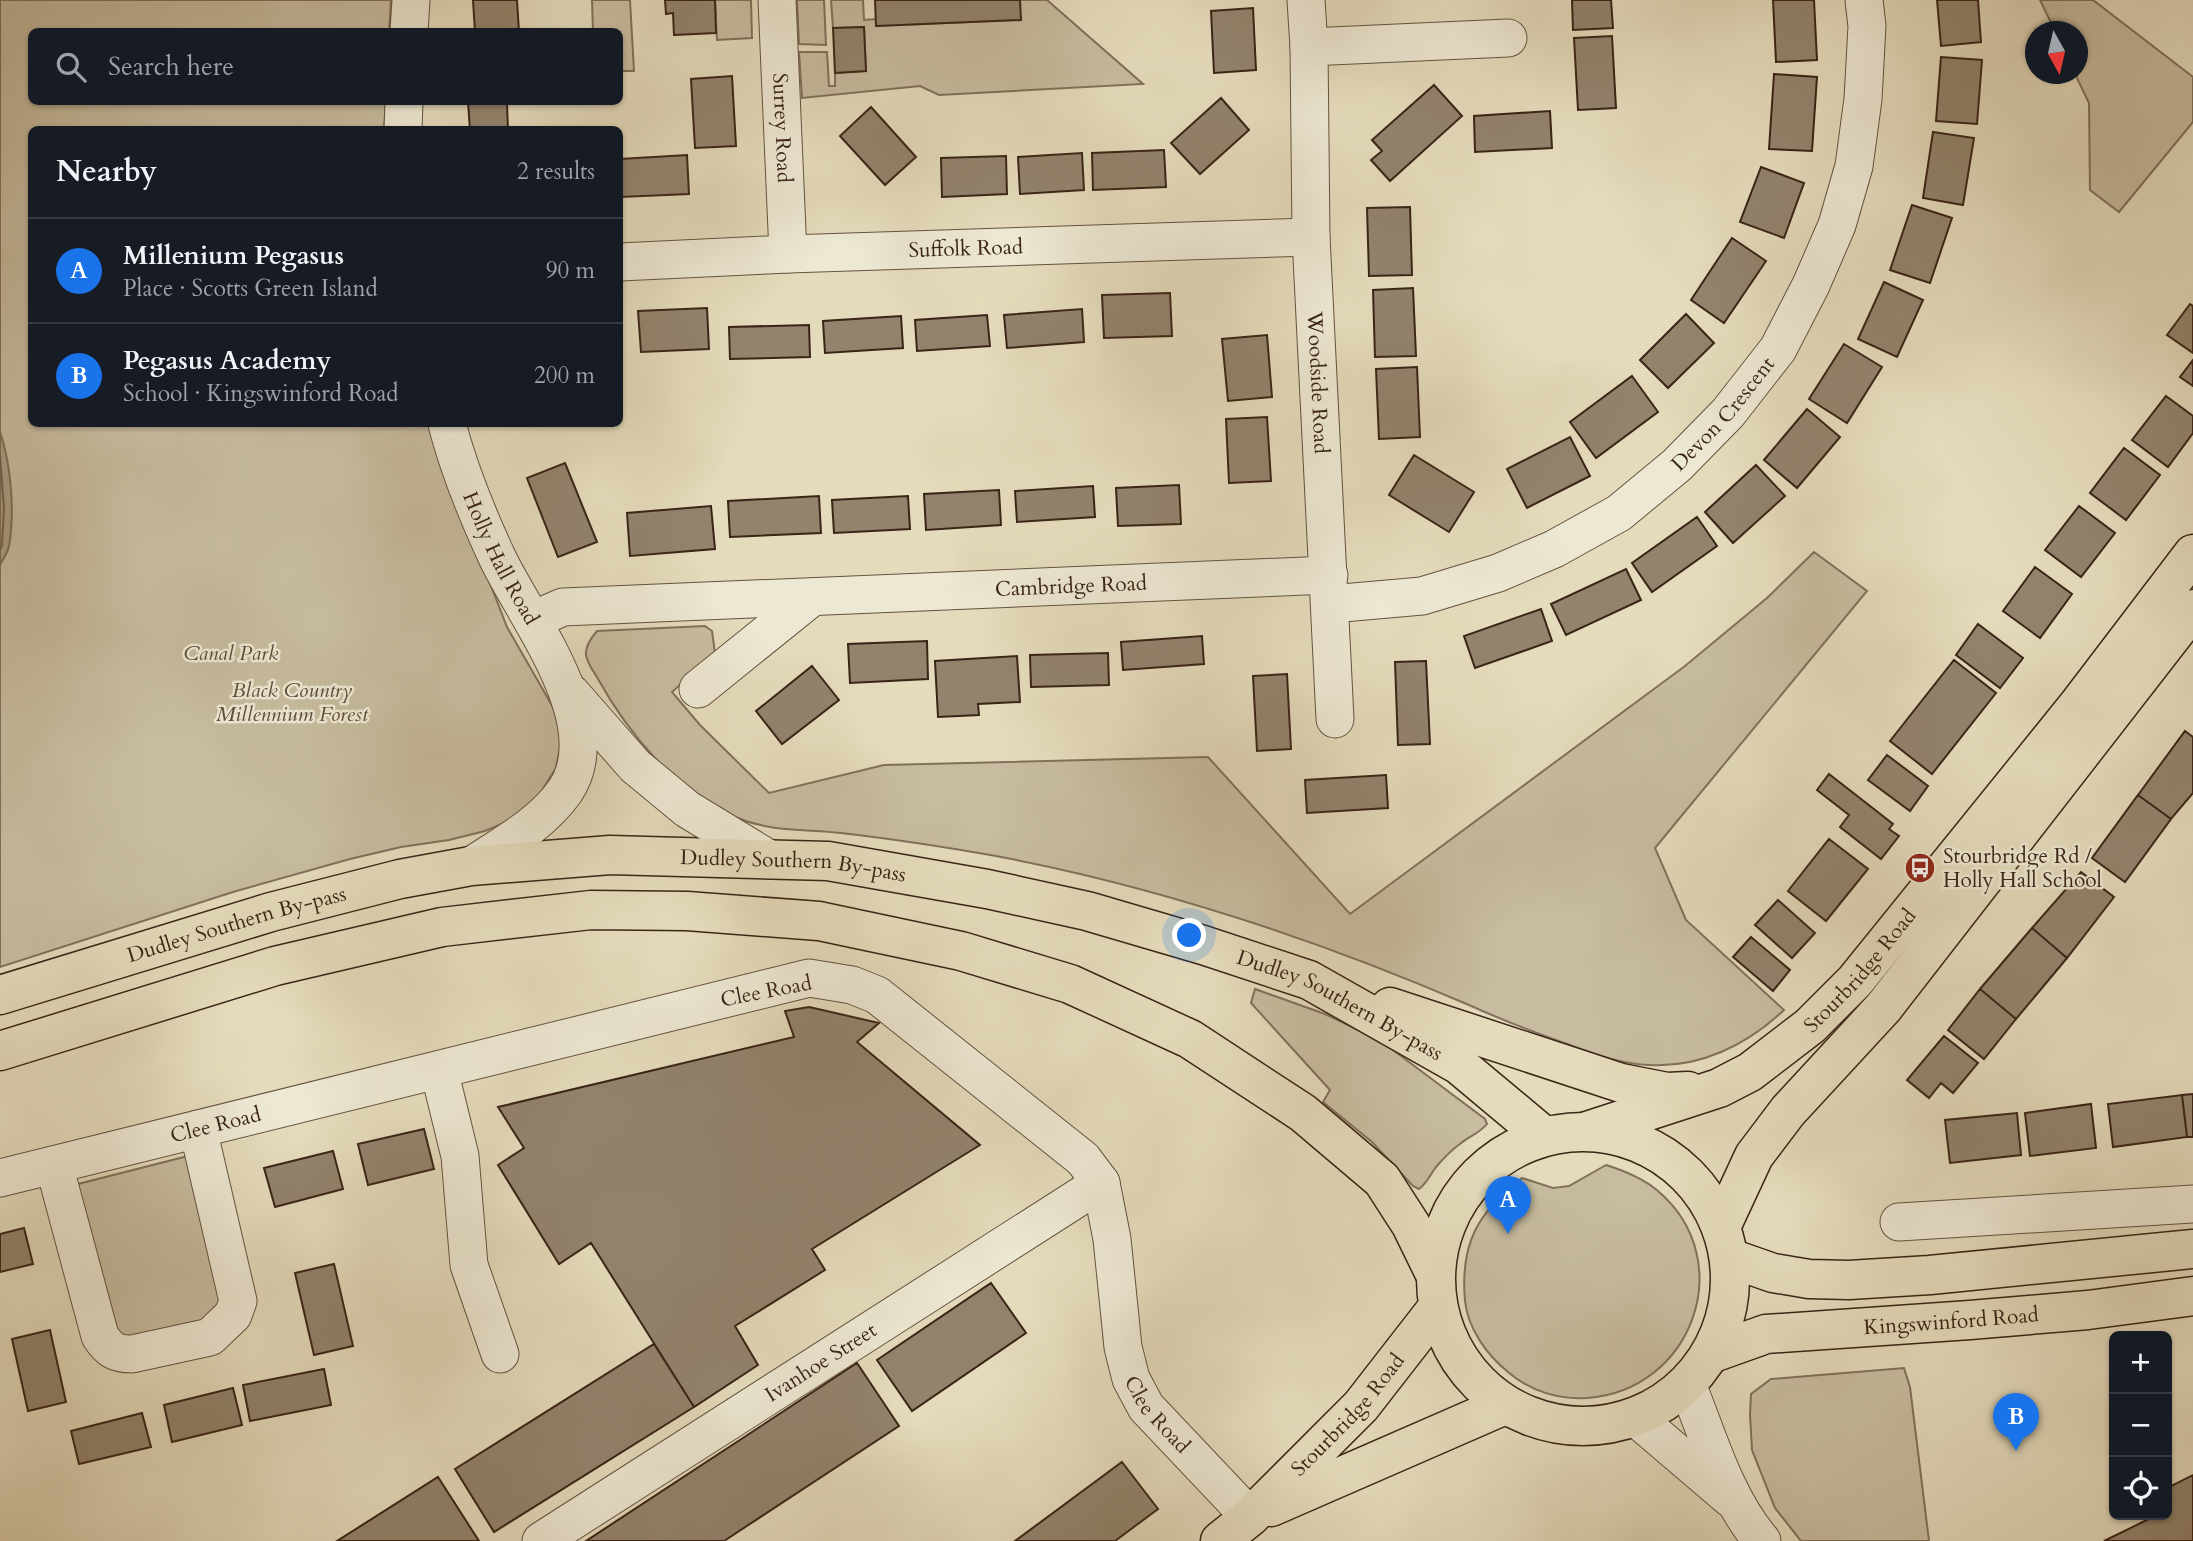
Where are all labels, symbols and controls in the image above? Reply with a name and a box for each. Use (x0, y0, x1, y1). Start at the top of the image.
north arrow (2025, 21, 2088, 84)
search box (28, 28, 623, 105)
icon: search (52, 48, 90, 86)
text: Search here (108, 49, 234, 84)
street label: Surrey Road (765, 72, 799, 183)
text: Nearby (56, 151, 157, 192)
text: 2 results (517, 156, 595, 187)
street label: Suffolk Road (908, 232, 1023, 265)
text: Millenium Pegasus (123, 238, 344, 273)
text: A (70, 255, 88, 286)
text: 90 m (546, 255, 595, 286)
text: Place · Scotts Green Island (123, 273, 378, 304)
street label: Woodside Road (1300, 310, 1336, 455)
text: Pegasus Academy (123, 343, 331, 378)
street label: Devon Crescent (1665, 351, 1782, 478)
text: B (71, 360, 87, 391)
text: 200 m (534, 360, 595, 391)
text: School · Kingswinford Road (123, 378, 399, 409)
street label: Holly Hall Road (455, 487, 546, 630)
street label: Cambridge Road (994, 569, 1147, 604)
park label: Canal Park (184, 639, 279, 668)
park label: Black Country Millennium Forest (216, 676, 369, 729)
place label: Stourbridge Rd / Holly Hall School (1943, 842, 2102, 895)
street label: Dudley Southern By-pass (680, 843, 908, 890)
bus stop icon: Stourbridge Rd / Holly Hall School (1903, 851, 1937, 885)
street label: Dudley Southern By-pass (124, 879, 349, 970)
street label: Stourbridge Road (1797, 903, 1923, 1039)
your location (1172, 918, 1206, 952)
street label: Dudley Southern By-pass (1233, 943, 1448, 1068)
street label: Clee Road (718, 968, 814, 1015)
street label: Clee Road (167, 1100, 264, 1150)
pin: A (1485, 1176, 1531, 1234)
street label: Kingswinford Road (1863, 1300, 2040, 1342)
street label: Ivanhoe Street (759, 1316, 883, 1409)
map controls (2109, 1331, 2172, 1520)
button: + (2109, 1331, 2172, 1394)
street label: Stourbridge Road (1285, 1348, 1412, 1483)
street label: Clee Road (1117, 1371, 1196, 1460)
pin: B (1993, 1393, 2039, 1451)
button: − (2109, 1394, 2172, 1457)
button: locate (2109, 1457, 2172, 1520)

